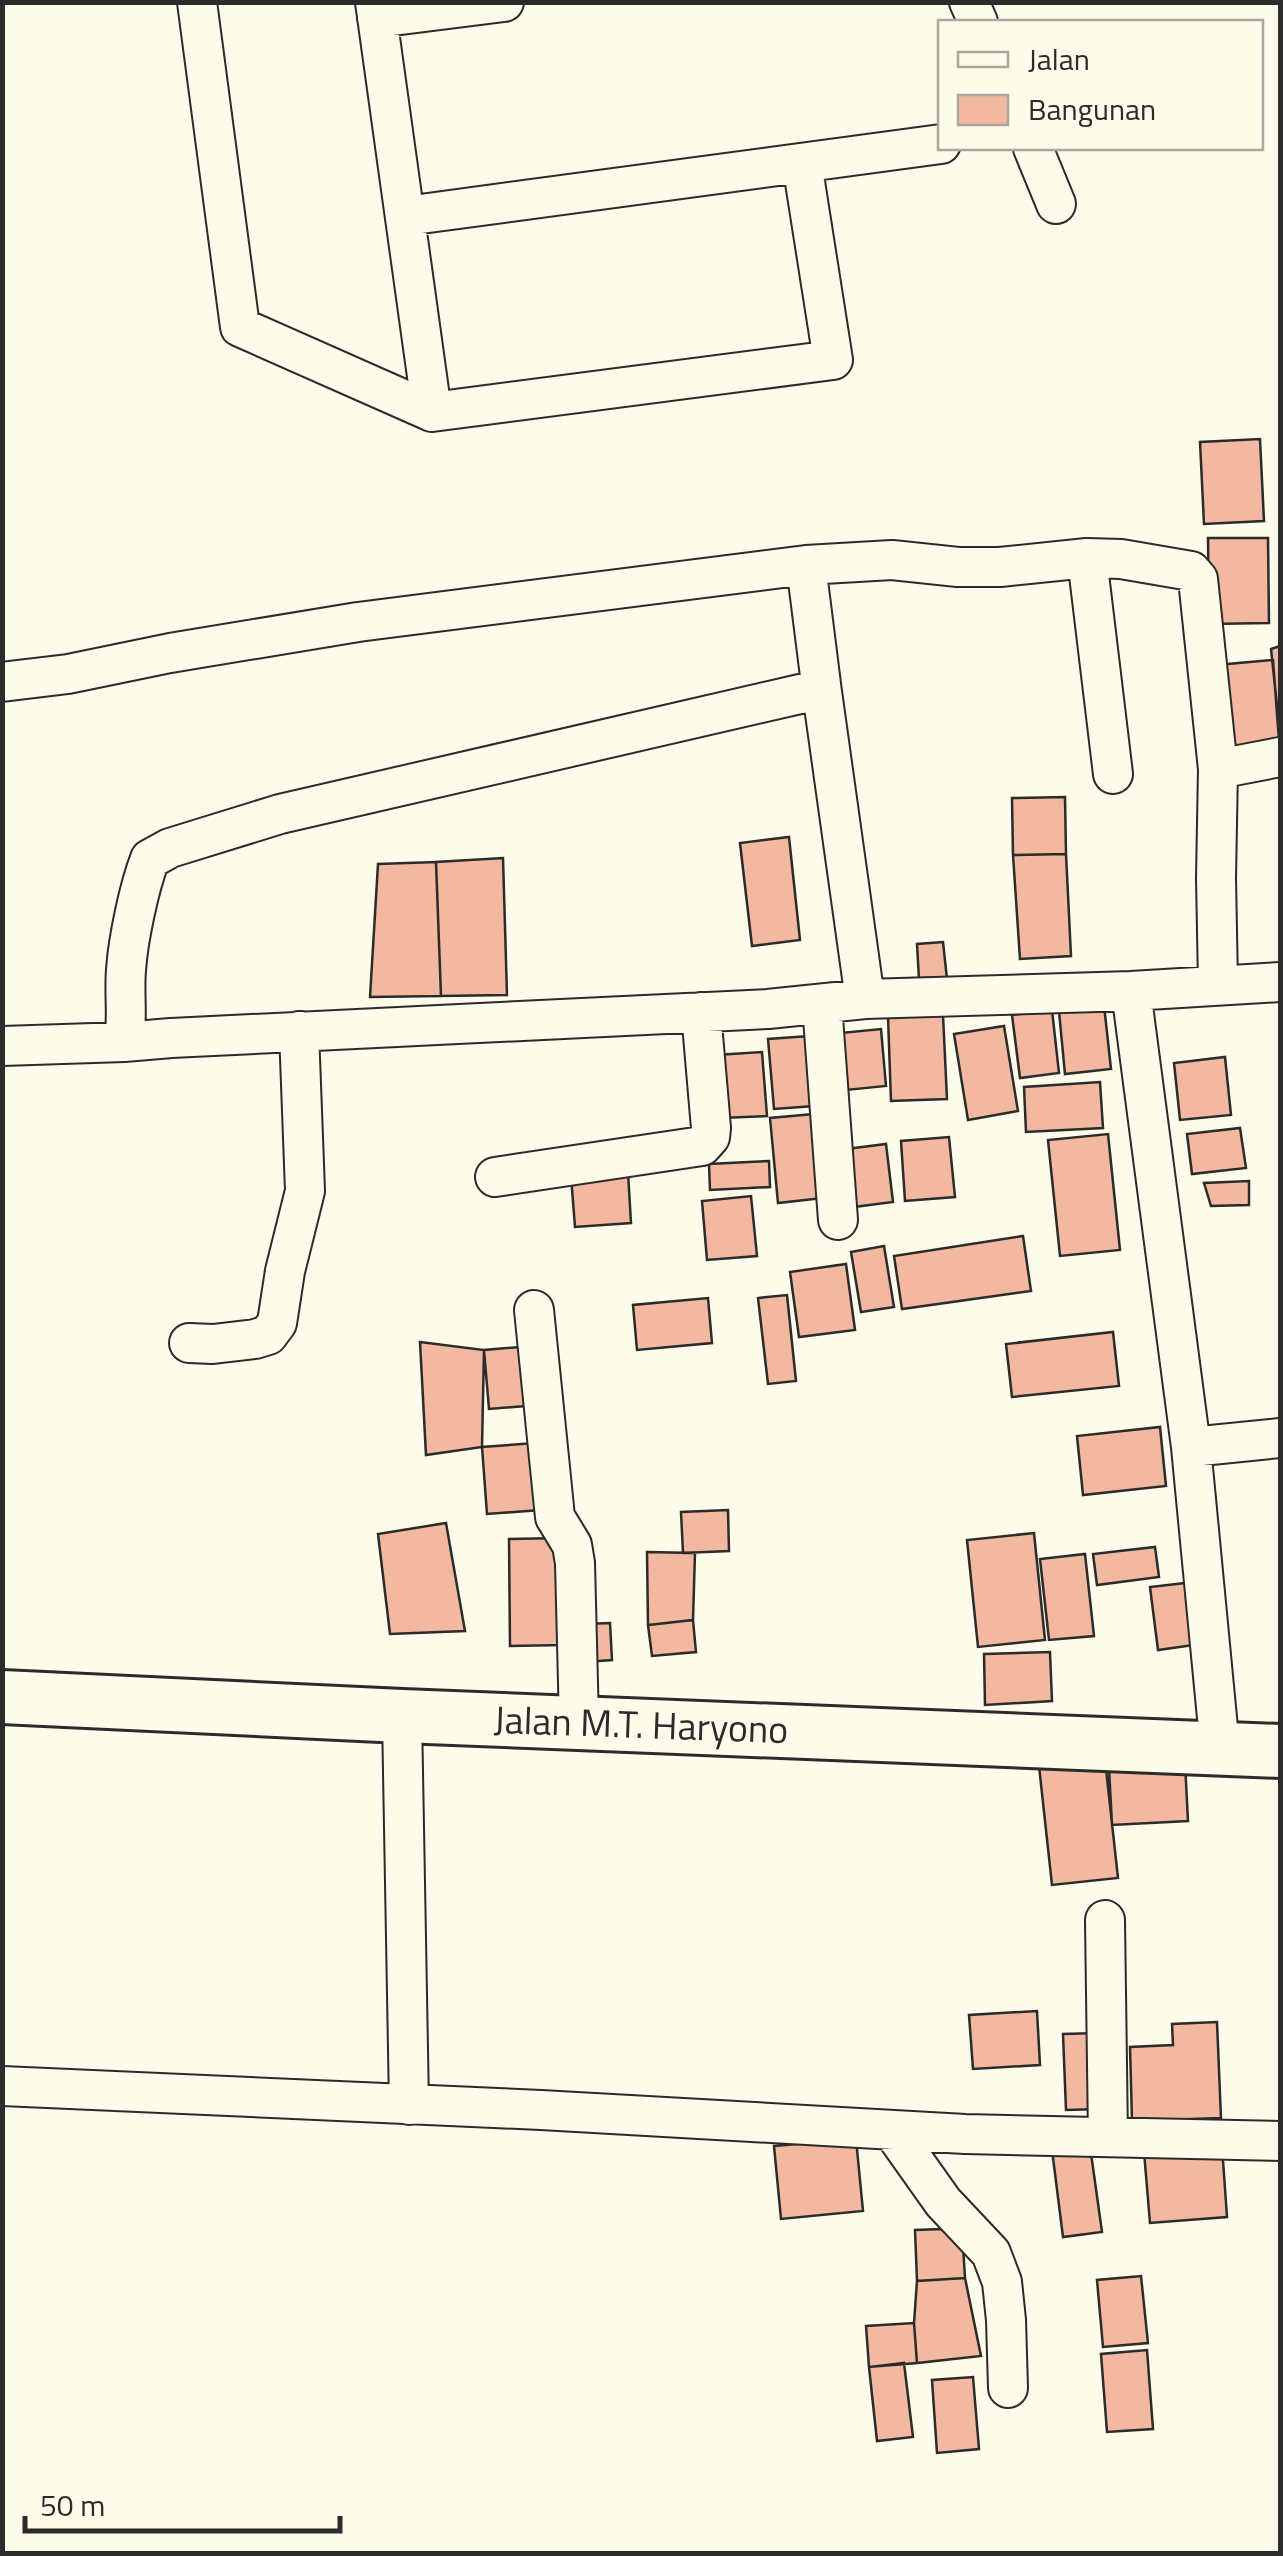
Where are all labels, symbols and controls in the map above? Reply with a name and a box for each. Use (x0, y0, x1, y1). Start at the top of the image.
legend (938, 20, 1263, 150)
text: Jalan (1028, 36, 1090, 82)
text: Bangunan (1028, 86, 1156, 132)
street label: Jalan M.T. Haryono (493, 1690, 789, 1758)
scale bar (25, 2471, 340, 2533)
text: 50 m (40, 2482, 105, 2528)

